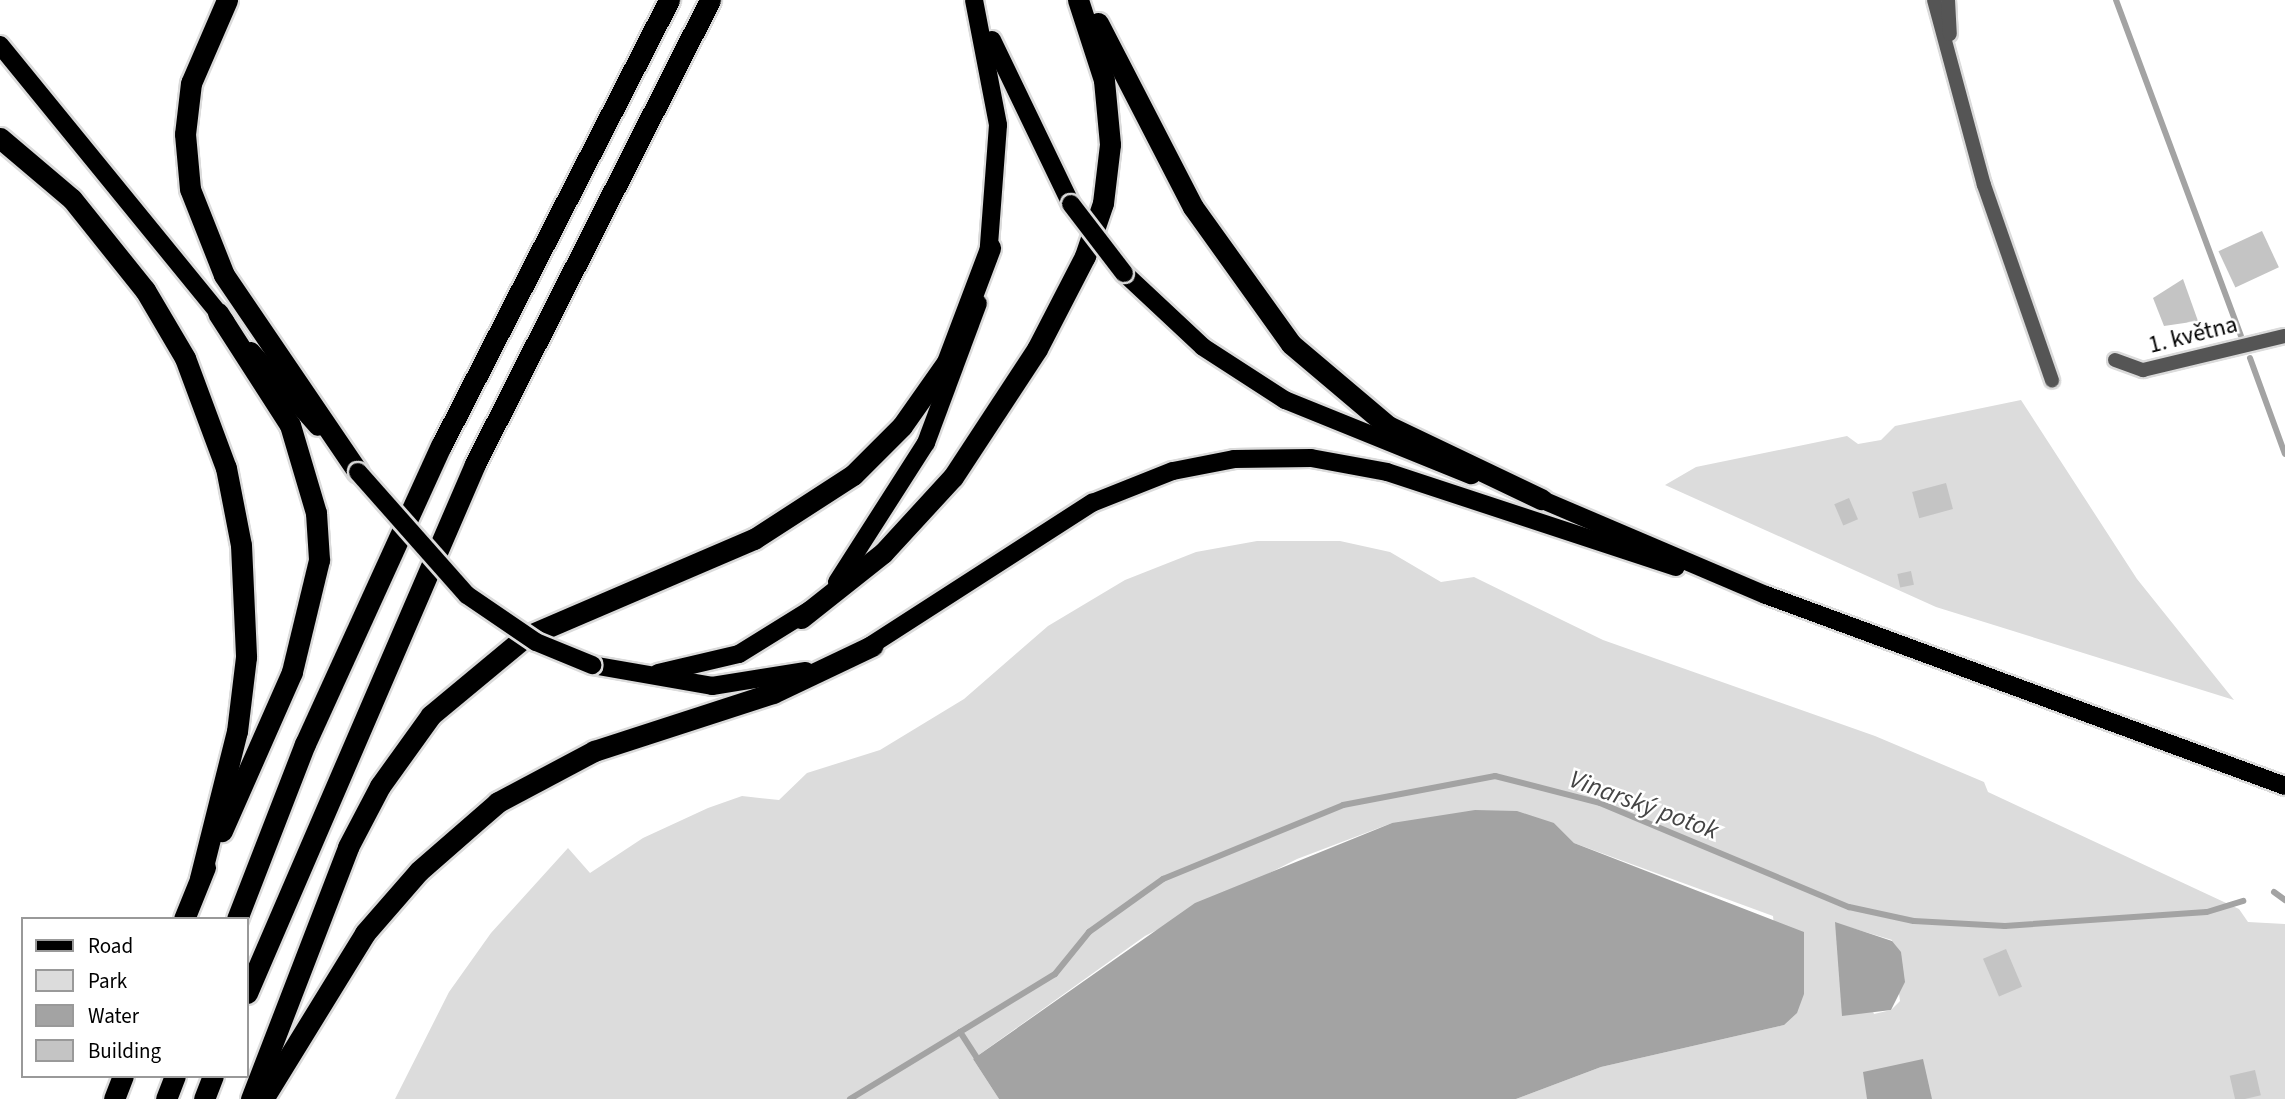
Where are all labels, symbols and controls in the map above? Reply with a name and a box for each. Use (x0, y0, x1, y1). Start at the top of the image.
street label: 1. května (2146, 310, 2240, 360)
water label: Vinarský potok (1565, 764, 1723, 846)
legend (21, 917, 248, 1078)
text: Road (88, 931, 133, 961)
text: Park (88, 966, 127, 996)
text: Water (88, 1001, 139, 1031)
text: Building (88, 1036, 161, 1066)

